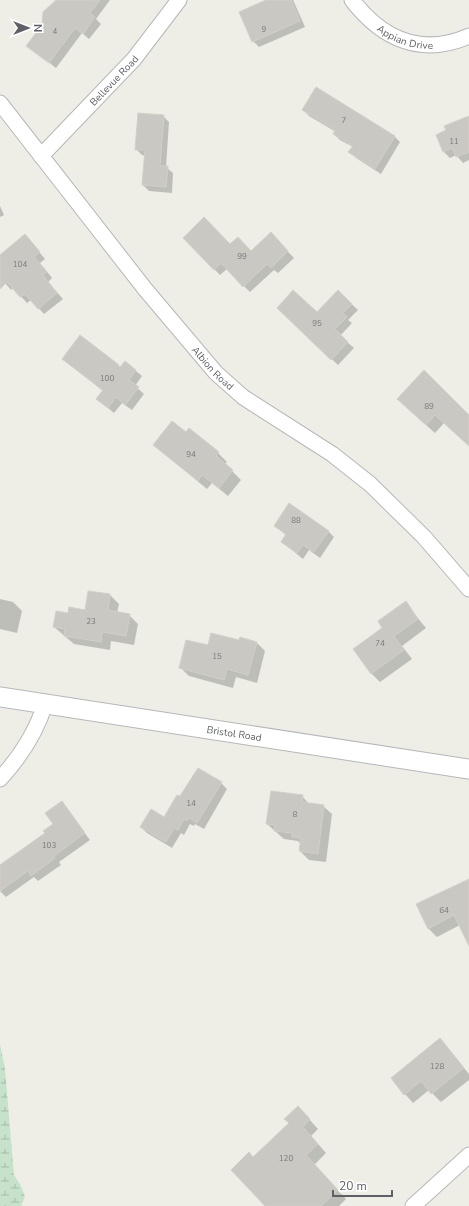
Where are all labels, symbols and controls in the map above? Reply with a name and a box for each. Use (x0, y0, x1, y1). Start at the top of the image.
north arrow (8, 8, 48, 48)
street label: Appian Drive (374, 22, 433, 53)
text: N (30, 24, 45, 32)
house number: 9 (262, 24, 267, 35)
house number: 4 (53, 26, 58, 37)
street label: Bellevue Road (87, 53, 142, 109)
house number: 7 (342, 115, 347, 126)
house number: 11 (449, 136, 459, 147)
house number: 99 (237, 251, 247, 262)
house number: 104 (13, 259, 27, 270)
house number: 95 (312, 318, 322, 329)
street label: Albion Road (188, 343, 237, 394)
house number: 100 (100, 373, 114, 384)
house number: 89 (424, 401, 434, 412)
house number: 94 (186, 449, 196, 460)
house number: 88 (291, 515, 301, 526)
house number: 23 (86, 616, 96, 627)
house number: 74 (375, 638, 385, 649)
house number: 15 (212, 651, 222, 662)
street label: Bristol Road (206, 723, 263, 745)
house number: 14 (186, 798, 196, 809)
house number: 8 (293, 809, 298, 820)
house number: 103 (42, 840, 56, 851)
house number: 64 (439, 905, 449, 916)
house number: 128 (430, 1061, 444, 1072)
house number: 120 (279, 1153, 293, 1164)
scale bar (333, 1172, 392, 1198)
text: 20 m (339, 1178, 367, 1194)

